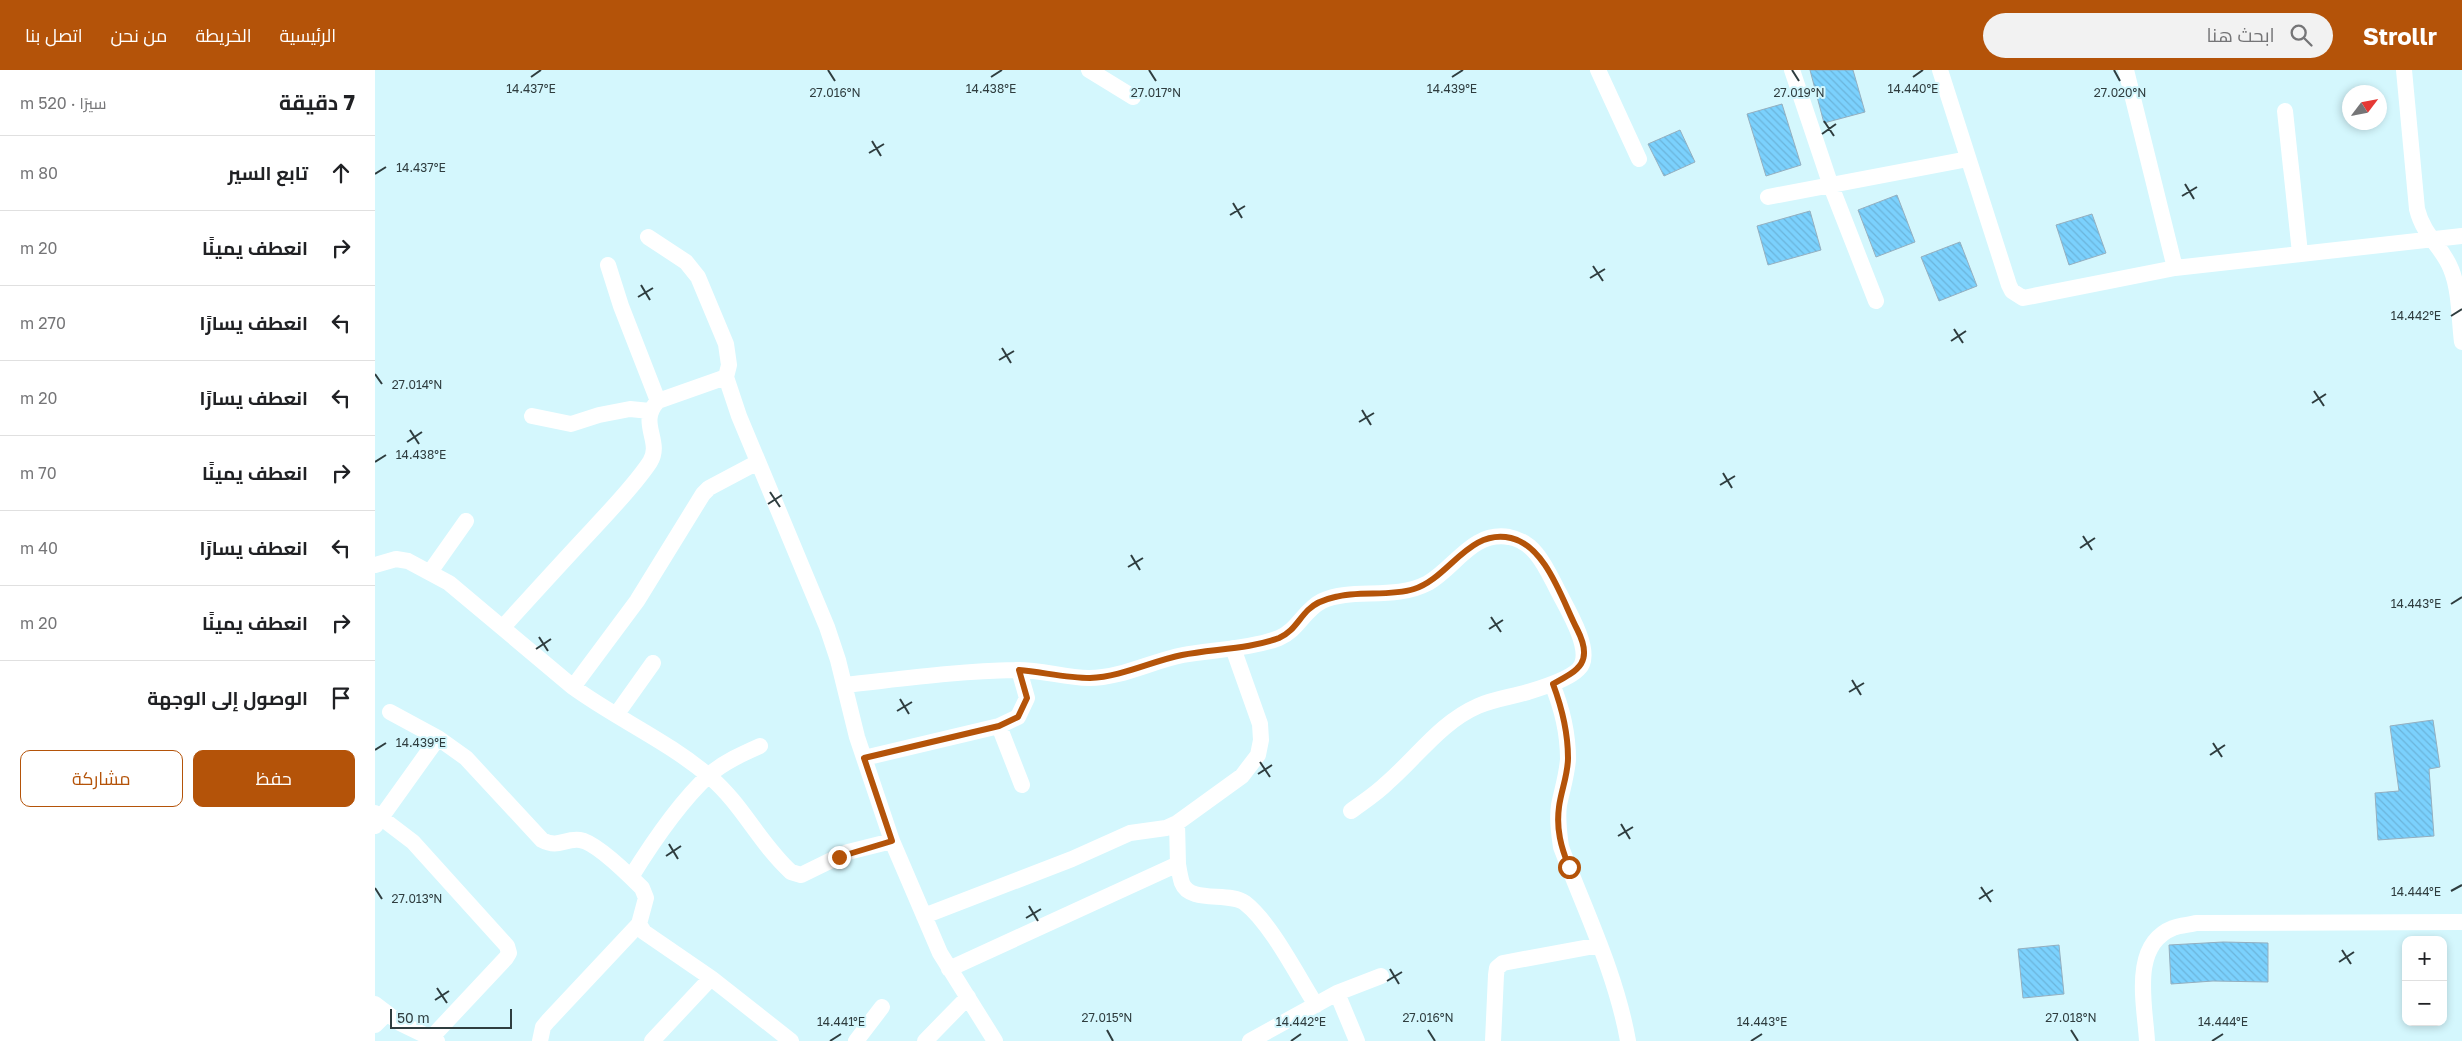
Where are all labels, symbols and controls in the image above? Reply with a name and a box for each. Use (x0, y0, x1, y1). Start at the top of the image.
search box (1983, 13, 2333, 58)
icon: search (2287, 21, 2315, 49)
text: Strollr (2363, 21, 2437, 50)
text: ابحث هنا (2206, 23, 2275, 46)
text: اتصل بنا (25, 24, 83, 46)
text: من نحن (111, 24, 167, 46)
text: الخريطة (195, 24, 252, 46)
text: الرئيسية (280, 24, 336, 46)
text: 14.437°E (506, 81, 556, 96)
text: 14.438°E (966, 81, 1016, 96)
text: 14.439°E (1427, 81, 1477, 96)
text: 14.440°E (1888, 81, 1938, 96)
text: 27.016°N (809, 85, 861, 100)
text: 27.017°N (1131, 85, 1181, 100)
text: 27.019°N (1773, 85, 1825, 100)
text: 27.020°N (2094, 85, 2146, 100)
north arrow (2342, 85, 2387, 130)
text: 7 دقيقة (279, 89, 355, 115)
text: سيرًا · 520 m (20, 93, 107, 113)
icon: ahead (327, 159, 355, 187)
text: 14.437°E (396, 160, 446, 175)
text: تابع السير (228, 161, 308, 184)
text: 80 m (20, 163, 58, 183)
icon: right (327, 234, 355, 262)
text: انعطف يمينًا (202, 236, 308, 259)
text: 20 m (20, 238, 57, 258)
text: 14.442°E (2391, 308, 2441, 323)
icon: left (327, 309, 355, 337)
text: انعطف يسارًا (200, 311, 308, 334)
text: 270 m (20, 313, 66, 333)
text: 27.014°N (392, 377, 442, 392)
icon: left (327, 384, 355, 412)
text: انعطف يسارًا (200, 386, 308, 409)
text: 20 m (20, 388, 57, 408)
text: 14.438°E (396, 447, 446, 462)
icon: right (327, 459, 355, 487)
text: انعطف يمينًا (202, 461, 308, 484)
text: 70 m (20, 463, 57, 483)
icon: left (327, 534, 355, 562)
text: انعطف يسارًا (200, 536, 308, 559)
text: 40 m (20, 538, 58, 558)
text: 14.443°E (2391, 596, 2441, 611)
icon: right (327, 609, 355, 637)
text: انعطف يمينًا (202, 611, 308, 634)
text: 20 m (20, 613, 57, 633)
icon: arrive (327, 684, 355, 712)
text: الوصول إلى الوجهة (147, 686, 308, 709)
text: 14.439°E (396, 735, 446, 750)
button: مشاركة (20, 750, 183, 807)
button: حفظ (193, 750, 355, 807)
route end (828, 846, 851, 869)
route start (1558, 856, 1581, 879)
text: 14.444°E (2391, 884, 2441, 899)
text: 27.013°N (391, 891, 443, 906)
map controls (2402, 936, 2447, 1026)
button: + (2402, 936, 2447, 981)
button: − (2402, 981, 2447, 1026)
scale bar (390, 1006, 513, 1029)
text: 50 m (397, 1009, 430, 1026)
text: 27.015°N (1082, 1010, 1132, 1025)
text: 27.016°N (1402, 1010, 1454, 1025)
text: 27.018°N (2045, 1010, 2097, 1025)
text: 14.441°E (817, 1014, 865, 1029)
text: 14.442°E (1276, 1014, 1326, 1029)
text: 14.443°E (1737, 1014, 1787, 1029)
text: 14.444°E (2198, 1014, 2248, 1029)

